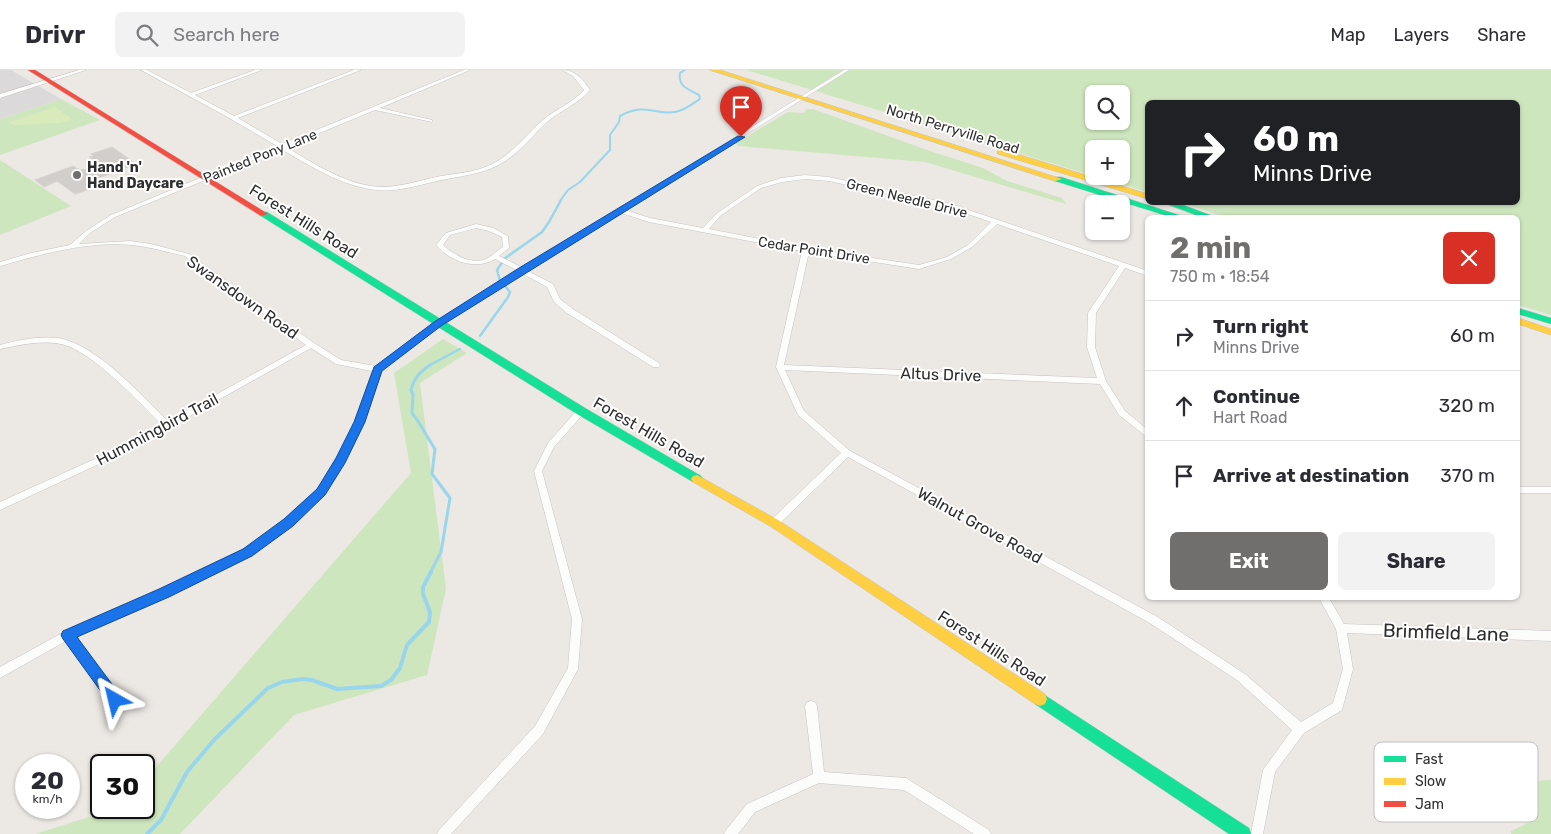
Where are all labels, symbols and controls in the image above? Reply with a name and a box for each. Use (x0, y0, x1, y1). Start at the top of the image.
search box (115, 12, 465, 57)
text: Drivr (25, 21, 85, 49)
icon: search (133, 21, 161, 49)
text: Search here (173, 23, 280, 46)
text: Map (1331, 24, 1366, 46)
text: Layers (1394, 24, 1449, 46)
text: Share (1477, 24, 1526, 46)
map controls (1085, 85, 1130, 240)
button: search (1085, 85, 1130, 130)
pin (720, 86, 762, 137)
icon: arrive (727, 93, 755, 121)
street label: North Perryville Road (884, 101, 1021, 158)
text: 60 m (1253, 118, 1339, 160)
icon: right (1170, 120, 1235, 185)
street label: Painted Pony Lane (201, 126, 320, 187)
button: + (1085, 140, 1130, 185)
place label: Hand 'n' Hand Daycare (87, 159, 184, 192)
text: Minns Drive (1253, 160, 1372, 187)
marker: Hand 'n' Hand Daycare (71, 169, 83, 181)
street label: Green Needle Drive (844, 175, 969, 222)
street label: Forest Hills Road (246, 180, 362, 263)
button: − (1085, 195, 1130, 240)
text: 2 min (1170, 230, 1251, 266)
button: close (1443, 232, 1495, 284)
street label: Cedar Point Drive (757, 233, 871, 268)
street label: Swansdown Road (183, 252, 302, 343)
text: 750 m · 18:54 (1170, 267, 1270, 286)
text: Turn right (1213, 315, 1308, 338)
icon: right (1170, 322, 1198, 350)
text: 60 m (1450, 324, 1495, 347)
text: Minns Drive (1213, 338, 1300, 357)
street label: Altus Drive (900, 364, 982, 385)
text: Continue (1213, 385, 1300, 408)
street label: Hummingbird Trail (93, 389, 222, 470)
icon: ahead (1170, 392, 1198, 420)
street label: Forest Hills Road (590, 393, 707, 472)
text: 320 m (1439, 394, 1495, 417)
text: Hart Road (1213, 408, 1287, 427)
icon: arrive (1170, 462, 1198, 490)
text: Arrive at destination (1213, 464, 1409, 487)
text: 370 m (1440, 464, 1495, 487)
street label: Walnut Grove Road (914, 483, 1045, 568)
button: Exit (1170, 532, 1328, 590)
button: Share (1338, 532, 1495, 590)
street label: Forest Hills Road (934, 607, 1049, 690)
street label: Brimfield Lane (1382, 619, 1509, 646)
position arrow (88, 673, 140, 725)
legend (1374, 742, 1538, 822)
text: Fast (1415, 751, 1444, 768)
speed limit sign: 30 (90, 754, 155, 819)
text: 20 (31, 766, 64, 795)
text: Slow (1415, 773, 1446, 790)
text: km/h (33, 792, 62, 806)
text: Jam (1415, 796, 1444, 813)

